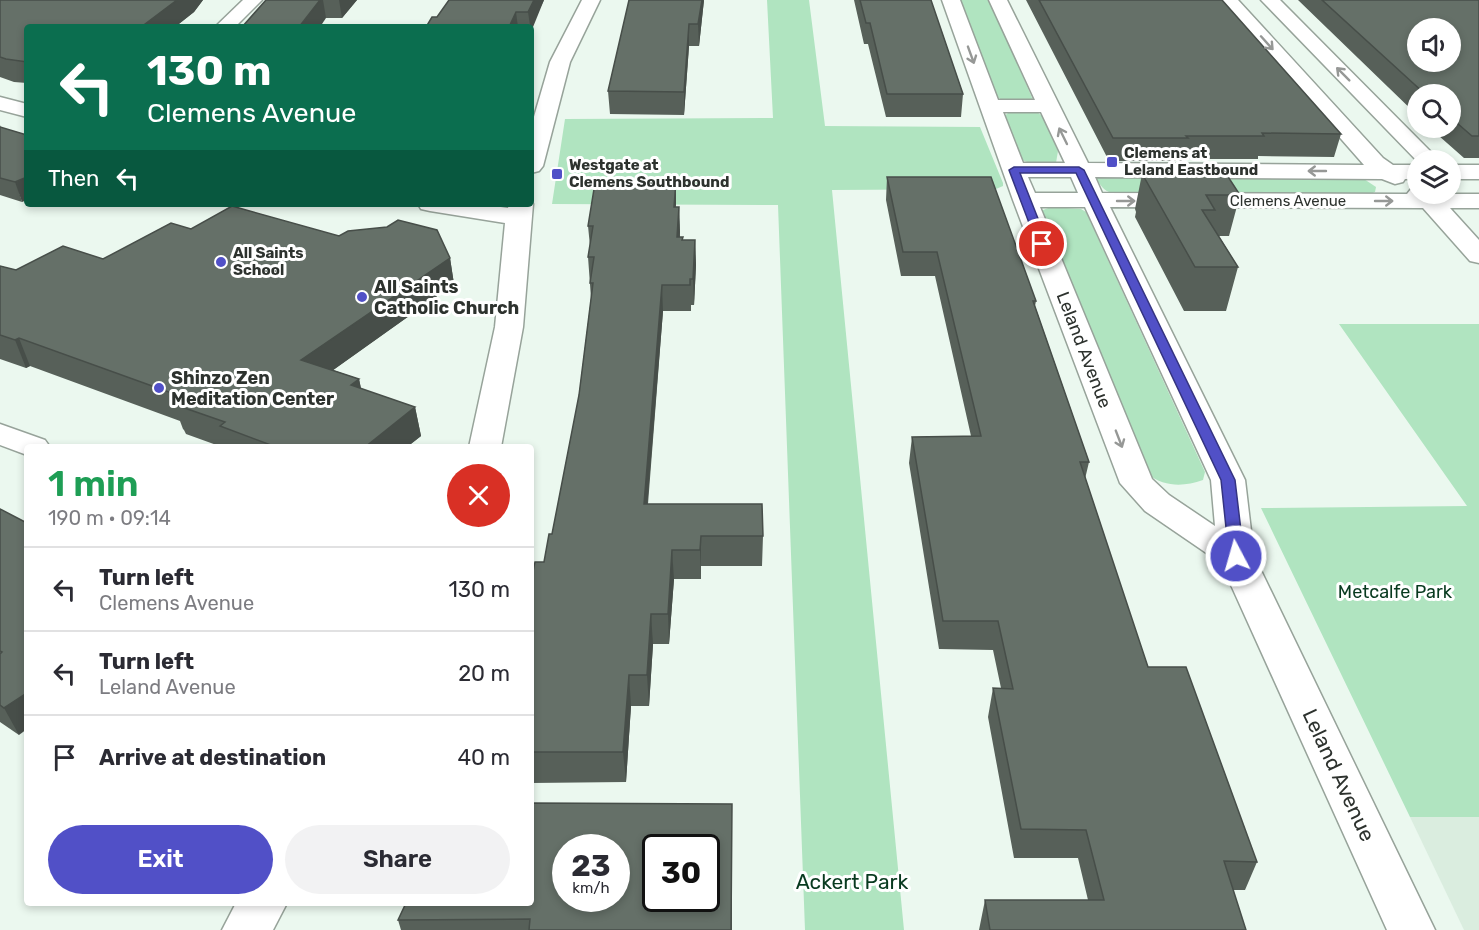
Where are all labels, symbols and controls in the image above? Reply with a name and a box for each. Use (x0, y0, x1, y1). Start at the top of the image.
map controls (1407, 18, 1461, 204)
button: sound (1407, 18, 1461, 72)
one-way arrow (1260, 36, 1274, 51)
one-way arrow (967, 45, 978, 64)
text: 130 m (147, 46, 272, 96)
icon: left (48, 48, 126, 126)
one-way arrow (1336, 67, 1350, 82)
button: search (1407, 84, 1461, 138)
text: Clemens Avenue (147, 97, 356, 129)
one-way arrow (1057, 128, 1069, 146)
place label: Clemens at Leland Eastbound (1124, 144, 1258, 179)
button: layers (1407, 150, 1461, 204)
marker: Clemens at Leland Eastbound (1105, 155, 1119, 169)
place label: Westgate at Clemens Southbound (569, 156, 729, 191)
icon: left (111, 162, 144, 195)
text: Then (48, 165, 99, 192)
one-way arrow (1308, 165, 1328, 177)
marker: Westgate at Clemens Southbound (550, 167, 564, 181)
street label: Clemens Avenue (1230, 192, 1346, 210)
one-way arrow (1115, 195, 1135, 207)
one-way arrow (1373, 195, 1393, 207)
pin (1016, 218, 1067, 269)
icon: arrive (1025, 227, 1058, 260)
place label: All Saints School (233, 244, 303, 279)
marker: All Saints School (214, 255, 228, 269)
place label: All Saints Catholic Church (374, 276, 519, 319)
street label: Leland Avenue (1052, 289, 1116, 411)
marker: All Saints Catholic Church (355, 290, 369, 304)
place label: Shinzo Zen Meditation Center (171, 367, 334, 410)
marker: Shinzo Zen Meditation Center (152, 381, 166, 395)
one-way arrow (1115, 429, 1126, 448)
text: 1 min (48, 462, 139, 505)
button: close (447, 464, 510, 527)
text: 190 m · 09:14 (48, 506, 171, 530)
position arrow (1204, 524, 1268, 588)
text: Turn left (99, 564, 194, 591)
icon: left (48, 573, 81, 606)
text: 130 m (448, 576, 510, 603)
park label: Metcalfe Park (1338, 581, 1453, 603)
text: Clemens Avenue (99, 591, 254, 615)
text: Turn left (99, 648, 194, 675)
icon: left (48, 657, 81, 690)
text: 20 m (458, 660, 510, 687)
text: Leland Avenue (99, 675, 236, 699)
street label: Leland Avenue (1297, 705, 1381, 845)
icon: arrive (48, 741, 81, 774)
text: Arrive at destination (99, 744, 326, 771)
text: 40 m (457, 744, 510, 771)
button: Exit (48, 825, 273, 894)
button: Share (285, 825, 510, 894)
speed limit sign: 30 (642, 834, 720, 912)
text: 23 (571, 848, 611, 884)
park label: Ackert Park (796, 869, 908, 894)
text: km/h (572, 879, 610, 897)

